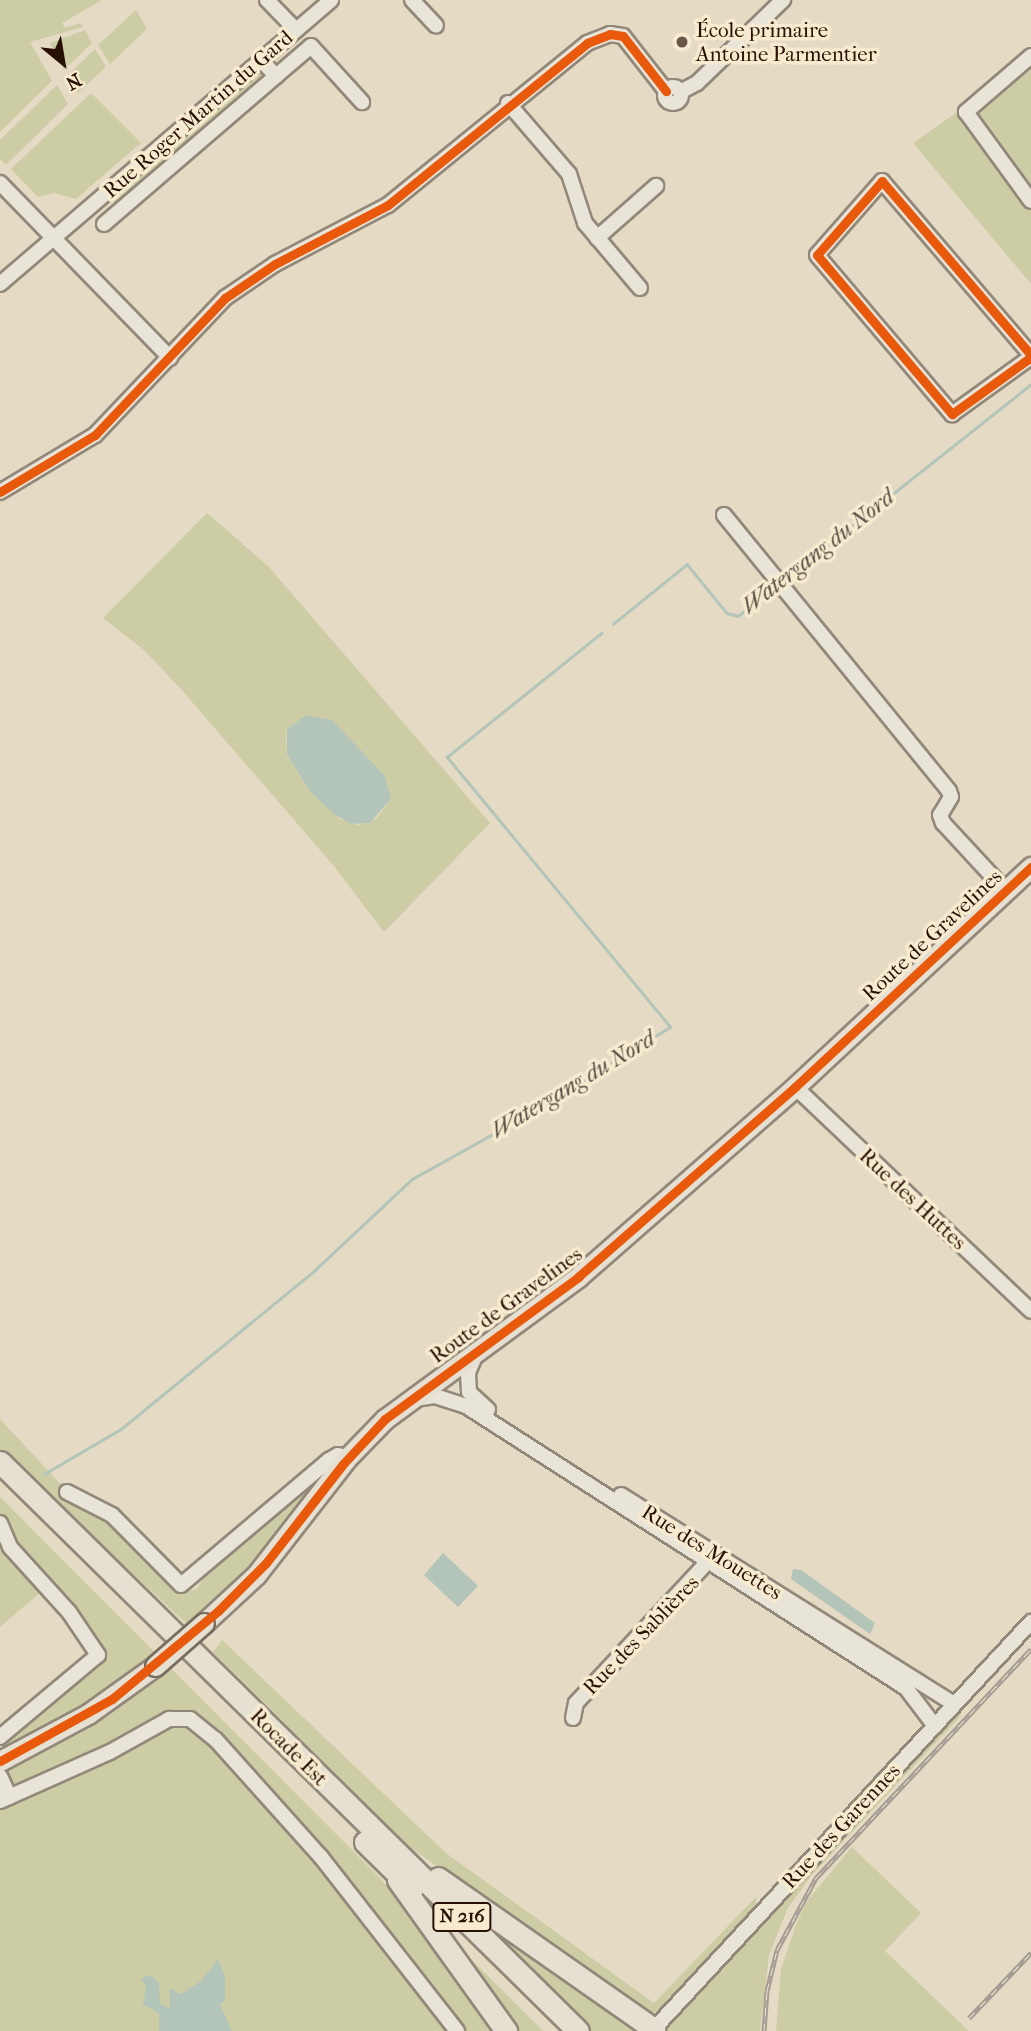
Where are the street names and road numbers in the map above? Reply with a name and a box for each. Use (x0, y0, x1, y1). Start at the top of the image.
street label: Rue Roger Martin du Gard (98, 25, 298, 203)
street label: Route de Gravelines (857, 864, 1007, 1006)
street label: Rue des Huttes (854, 1143, 972, 1255)
street label: Route de Gravelines (425, 1241, 587, 1369)
street label: Rue des Mouettes (637, 1499, 787, 1605)
street label: Rue des Sablières (578, 1570, 704, 1700)
street label: Rocade Est (245, 1703, 333, 1791)
street label: Rue des Garennes (777, 1758, 905, 1894)
road number: N 216 (432, 1901, 492, 1932)

